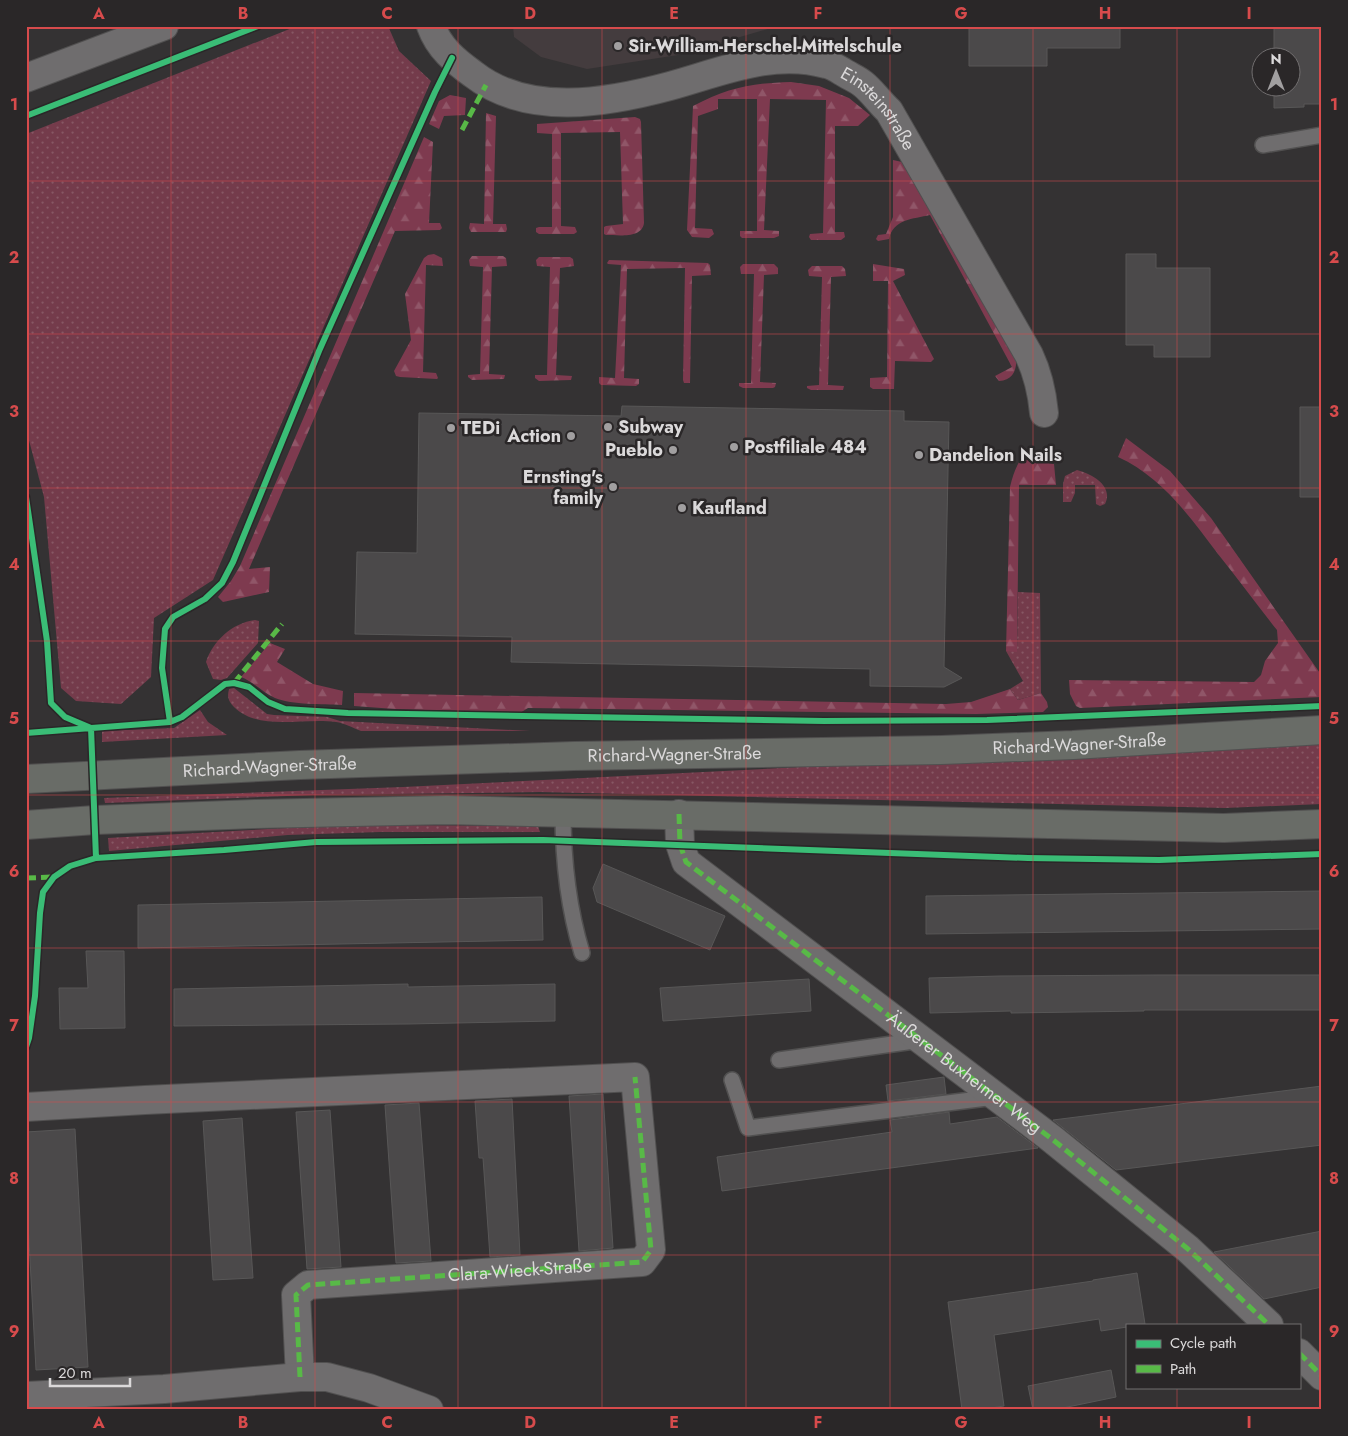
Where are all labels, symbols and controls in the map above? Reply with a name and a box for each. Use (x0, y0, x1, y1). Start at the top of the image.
text: A (92, 2, 105, 25)
text: B (238, 2, 248, 25)
text: C (381, 2, 393, 25)
text: D (524, 2, 536, 25)
text: E (669, 2, 679, 25)
text: F (814, 2, 822, 25)
text: G (954, 2, 968, 25)
text: H (1099, 2, 1111, 25)
text: I (1246, 2, 1252, 25)
place label: Sir-William-Herschel-Mittelschule (628, 33, 902, 59)
marker: Sir-William-Herschel-Mittelschule (612, 40, 624, 52)
north arrow (1250, 48, 1300, 98)
text: N (1270, 49, 1282, 69)
street label: Einsteinstraße (836, 60, 922, 155)
text: 1 (10, 93, 18, 116)
text: 1 (1330, 93, 1338, 116)
text: 2 (9, 246, 19, 269)
text: 2 (1329, 246, 1339, 269)
text: 3 (9, 400, 19, 423)
text: 3 (1329, 400, 1339, 423)
place label: Subway (618, 414, 684, 440)
place label: TEDi (461, 415, 500, 441)
marker: Subway (602, 421, 614, 433)
marker: TEDi (445, 422, 457, 434)
place label: Action (506, 423, 561, 449)
marker: Action (565, 430, 577, 442)
place label: Postfiliale 484 (744, 434, 867, 460)
place label: Pueblo (605, 437, 663, 463)
marker: Postfiliale 484 (728, 441, 740, 453)
place label: Dandelion Nails (929, 442, 1062, 468)
marker: Pueblo (667, 444, 679, 456)
marker: Dandelion Nails (913, 449, 925, 461)
place label: Ernsting's family (523, 464, 604, 511)
marker: Ernsting's family (607, 481, 619, 493)
place label: Kaufland (692, 495, 767, 521)
marker: Kaufland (676, 502, 688, 514)
text: 4 (8, 553, 20, 576)
text: 4 (1328, 553, 1340, 576)
text: 5 (9, 707, 19, 730)
text: 5 (1329, 707, 1339, 730)
street label: Richard-Wagner-Straße (992, 726, 1167, 761)
street label: Richard-Wagner-Straße (587, 740, 762, 769)
street label: Richard-Wagner-Straße (182, 750, 357, 784)
text: 6 (9, 860, 19, 883)
text: 6 (1329, 860, 1339, 883)
street label: Äußerer Buxheimer Weg (881, 1005, 1047, 1140)
text: 7 (9, 1014, 19, 1037)
text: 7 (1329, 1014, 1339, 1037)
text: 8 (9, 1167, 19, 1190)
text: 8 (1329, 1167, 1339, 1190)
street label: Clara-Wieck-Straße (447, 1252, 593, 1288)
text: 9 (9, 1320, 19, 1343)
text: 9 (1329, 1320, 1339, 1343)
legend (1126, 1324, 1300, 1388)
text: Cycle path (1170, 1332, 1237, 1354)
scale bar (50, 1356, 130, 1388)
text: Path (1170, 1358, 1196, 1380)
text: 20 m (58, 1362, 92, 1384)
text: A (92, 1411, 105, 1434)
text: B (238, 1411, 248, 1434)
text: C (381, 1411, 393, 1434)
text: D (524, 1411, 536, 1434)
text: E (669, 1411, 679, 1434)
text: F (814, 1411, 822, 1434)
text: G (954, 1411, 968, 1434)
text: H (1099, 1411, 1111, 1434)
text: I (1246, 1411, 1252, 1434)

